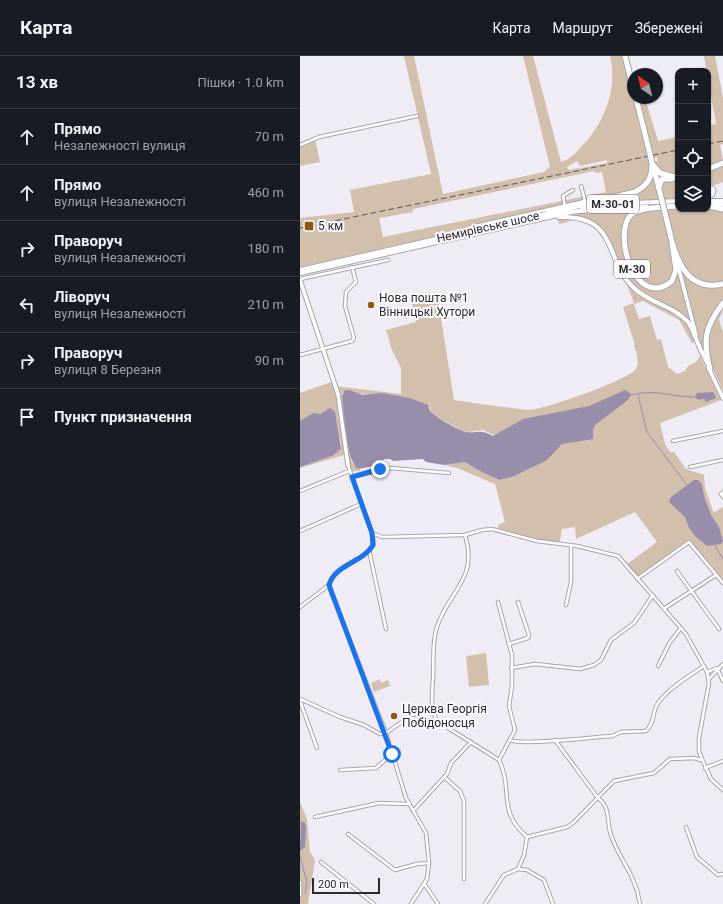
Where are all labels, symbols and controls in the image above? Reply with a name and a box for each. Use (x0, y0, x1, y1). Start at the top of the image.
text: Карта (20, 16, 72, 39)
text: Карта (492, 20, 531, 36)
text: Маршрут (553, 20, 613, 36)
text: Збережені (635, 20, 703, 36)
north arrow (627, 68, 663, 104)
map controls (675, 68, 711, 212)
button: + (675, 68, 711, 104)
text: 13 хв (16, 72, 58, 92)
text: Пішки · 1.0 km (197, 75, 284, 90)
button: − (675, 104, 711, 140)
text: Прямо (54, 120, 101, 138)
icon: ahead (16, 126, 38, 148)
text: 70 m (255, 129, 284, 144)
text: Незалежності вулиця (54, 138, 186, 153)
button: locate (675, 140, 711, 176)
text: Прямо (54, 176, 101, 194)
button: layers (675, 176, 711, 212)
icon: ahead (16, 182, 38, 204)
text: 460 m (247, 185, 284, 200)
text: вулиця Незалежності (54, 194, 186, 209)
road number: М-30-01 (587, 195, 639, 213)
street label: Немирівське шосе (435, 208, 541, 246)
place label: 5 км (318, 219, 343, 233)
marker: 5 км (303, 220, 315, 232)
text: Праворуч (54, 232, 122, 250)
icon: right (16, 238, 38, 260)
text: 180 m (247, 241, 284, 256)
text: вулиця Незалежності (54, 250, 186, 265)
road number: М-30 (614, 260, 650, 278)
text: Ліворуч (54, 288, 110, 306)
place label: Нова пошта №1 Вінницькі Хутори (379, 291, 475, 319)
icon: left (16, 294, 38, 316)
text: 210 m (247, 297, 284, 312)
marker: Нова пошта №1 Вінницькі Хутори (366, 300, 376, 310)
text: вулиця Незалежності (54, 306, 186, 321)
text: Праворуч (54, 344, 122, 362)
icon: right (16, 350, 38, 372)
text: 90 m (255, 353, 284, 368)
text: вулиця 8 Березня (54, 362, 161, 377)
icon: arrive (16, 406, 38, 428)
text: Пункт призначення (54, 408, 192, 426)
route end (371, 460, 389, 478)
place label: Церква Георгія Побідоносця (402, 702, 487, 730)
marker: Церква Георгія Побідоносця (389, 711, 399, 721)
route start (383, 745, 401, 763)
scale bar (312, 876, 380, 895)
text: 200 m (318, 878, 349, 891)

